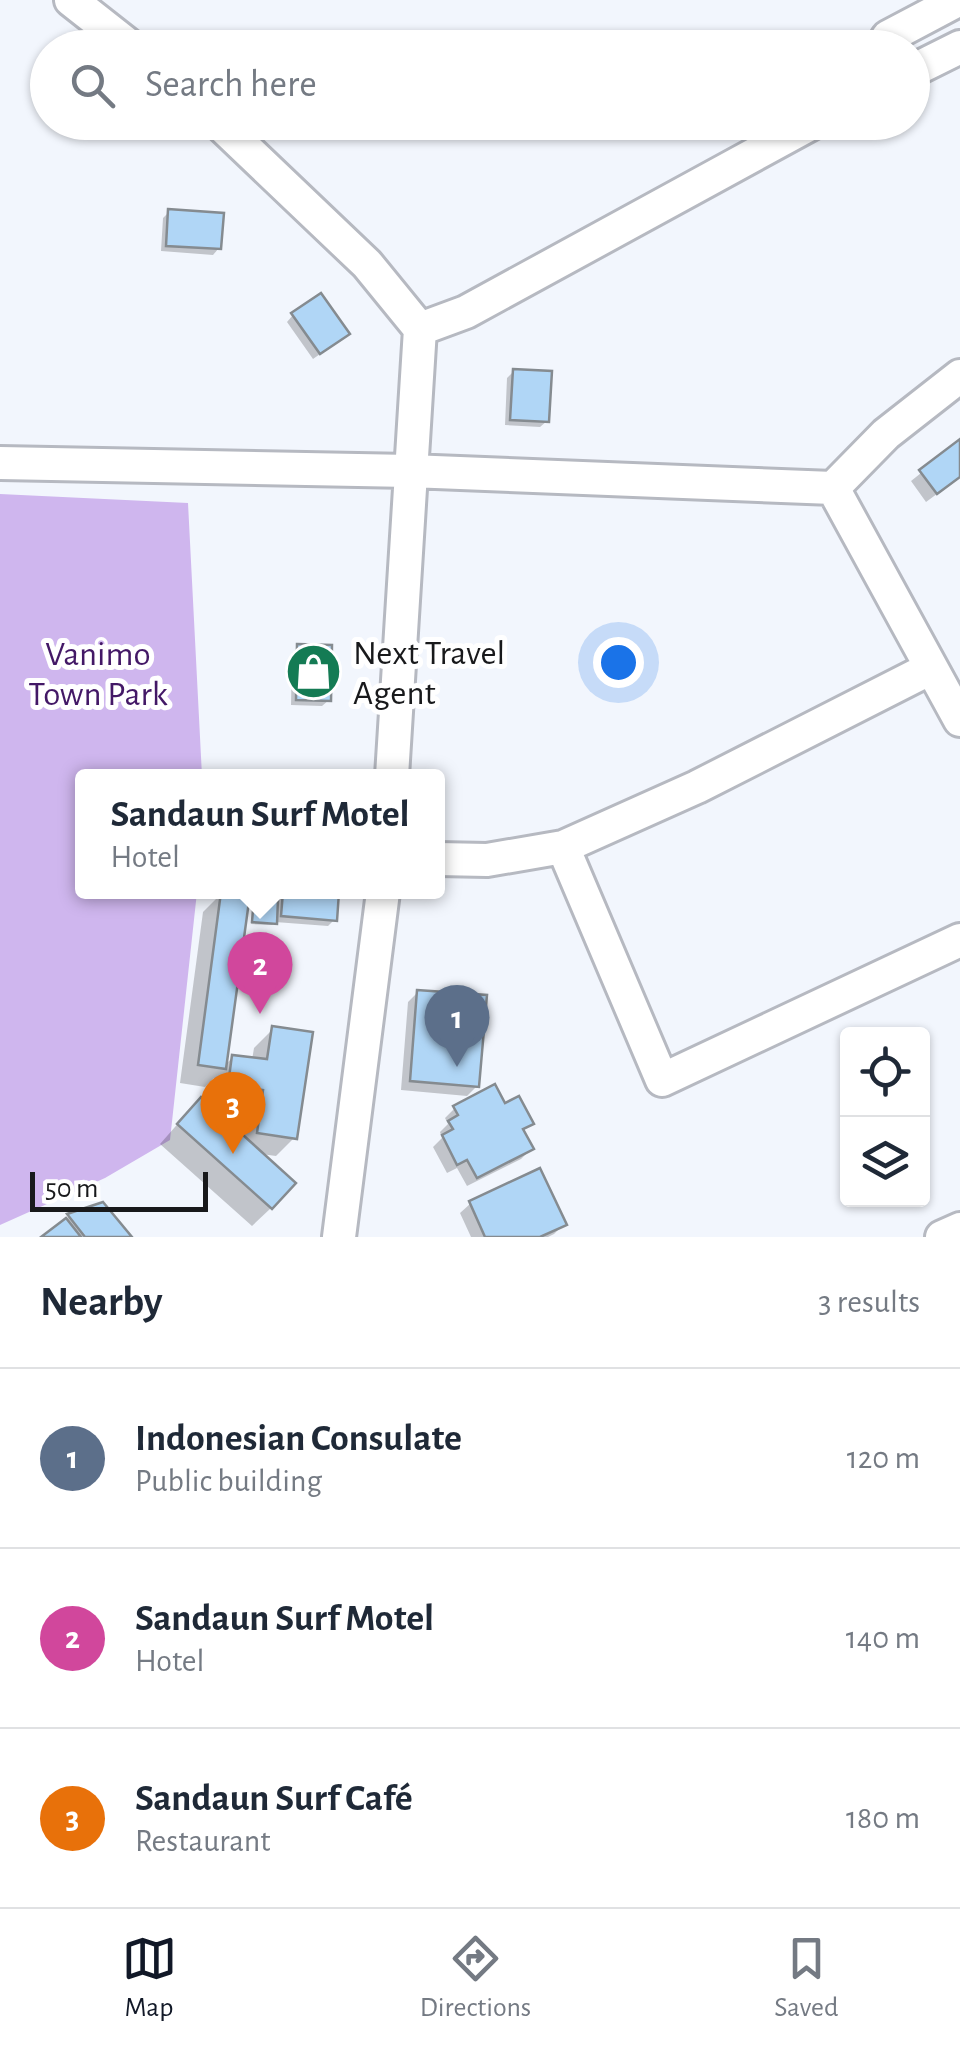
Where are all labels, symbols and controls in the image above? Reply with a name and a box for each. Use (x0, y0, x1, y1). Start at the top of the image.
search box (30, 30, 930, 140)
icon: search (65, 58, 120, 113)
text: Search here (145, 66, 317, 104)
place label: Next Travel Agent (353, 636, 505, 711)
park label: Vanimo Town Park (28, 637, 168, 712)
your location (593, 637, 644, 688)
shop icon: Next Travel Agent (284, 642, 344, 702)
popup (75, 769, 445, 899)
text: Sandaun Surf Motel (111, 796, 410, 834)
text: Hotel (111, 841, 180, 873)
pin: 2 (228, 932, 292, 1014)
pin: 1 (424, 984, 490, 1067)
map controls (840, 1027, 930, 1207)
button: locate (840, 1027, 930, 1117)
pin: 3 (200, 1072, 266, 1154)
button: layers (840, 1117, 930, 1207)
scale bar (30, 1167, 208, 1212)
text: 50 m (45, 1175, 99, 1203)
text: Nearby (40, 1281, 163, 1323)
text: 3 results (818, 1286, 920, 1318)
text: Indonesian Consulate (135, 1420, 462, 1458)
text: 1 (67, 1442, 78, 1474)
text: 120 m (847, 1442, 920, 1474)
text: Public building (135, 1465, 322, 1497)
text: Sandaun Surf Motel (135, 1600, 434, 1638)
text: 2 (65, 1622, 80, 1654)
text: 140 m (846, 1622, 920, 1654)
text: Hotel (135, 1645, 204, 1677)
text: Sandaun Surf Café (135, 1780, 413, 1818)
text: 3 (66, 1802, 79, 1834)
text: 180 m (846, 1802, 920, 1834)
text: Restaurant (135, 1825, 270, 1857)
tab: Map (122, 1931, 177, 2025)
tab: Directions (420, 1931, 531, 2025)
tab: Saved (774, 1931, 838, 2025)

